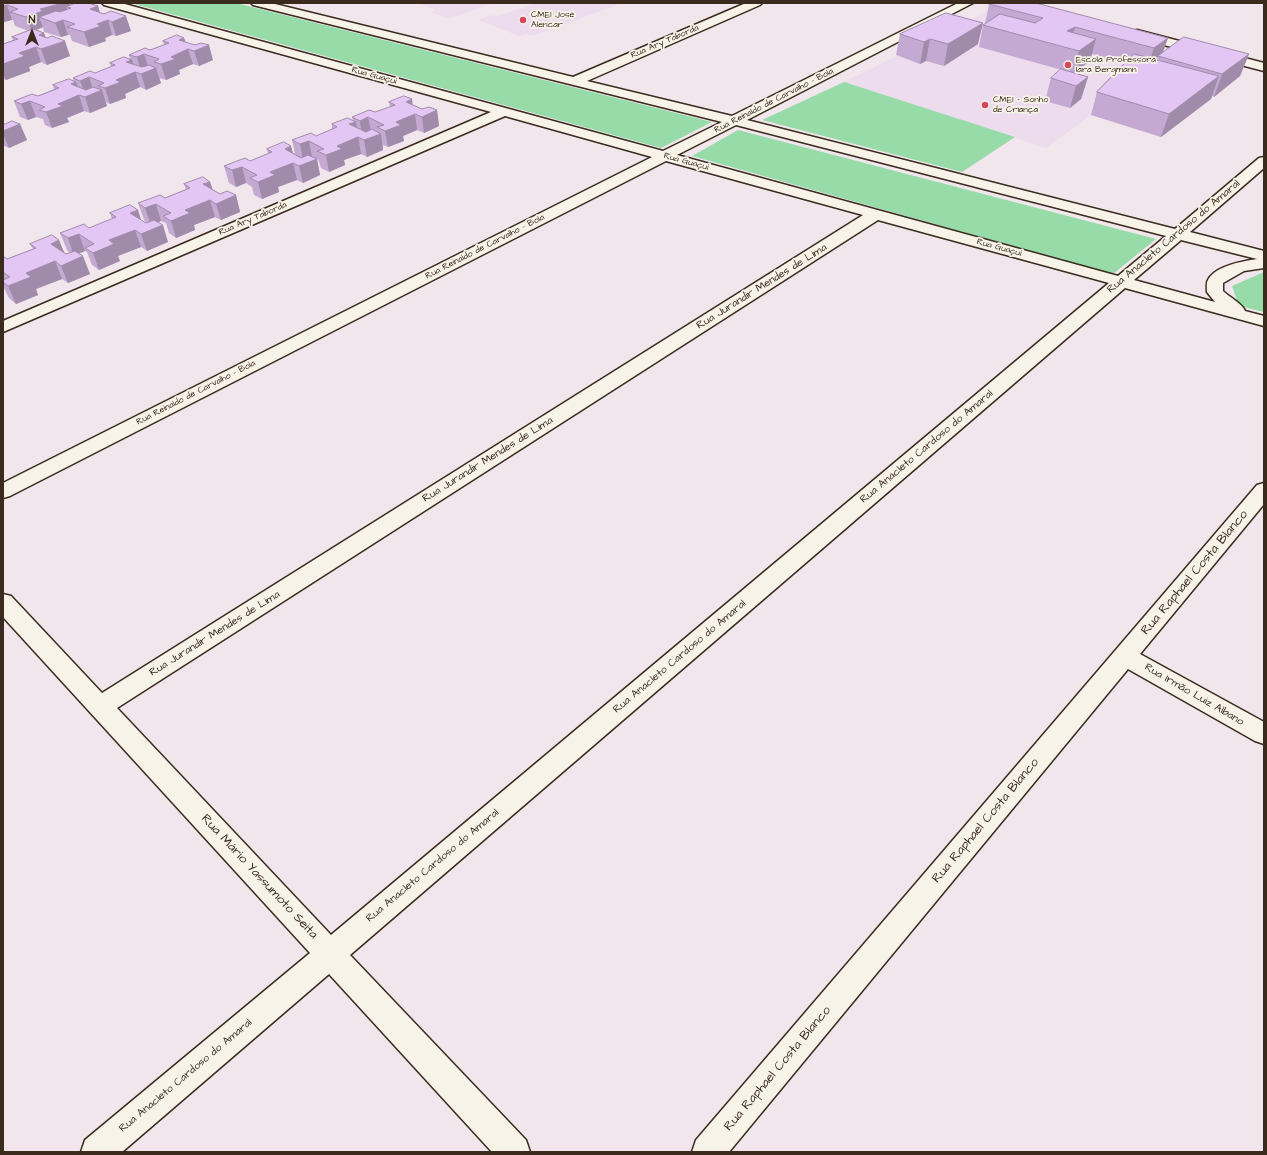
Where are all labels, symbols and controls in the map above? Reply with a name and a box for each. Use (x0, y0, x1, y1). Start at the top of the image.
place label: CMEI José Alencar (531, 10, 574, 31)
north arrow (12, 12, 52, 52)
text: N (29, 12, 35, 27)
marker: CMEI José Alencar (518, 15, 528, 25)
street label: Rua Ary Taborda (629, 23, 701, 61)
place label: Escola Professora Iara Bergmann (1076, 55, 1156, 76)
marker: Escola Professora Iara Bergmann (1063, 60, 1073, 70)
street label: Rua Guaçuí (350, 65, 398, 87)
street label: Rua Reinaldo de Carvalho - Bola (713, 66, 835, 136)
place label: CMEI - Sonho de Criança (993, 95, 1048, 116)
marker: CMEI - Sonho de Criança (980, 100, 990, 110)
street label: Rua Guaçuí (662, 151, 710, 173)
street label: Rua Anacleto Cardoso do Amaral (1105, 177, 1243, 297)
street label: Rua Ary Taborda (217, 200, 289, 238)
street label: Rua Reinaldo de Carvalho - Bola (424, 212, 546, 282)
street label: Rua Guaçuí (975, 237, 1023, 259)
street label: Rua Jurandir Mendes de Lima (694, 241, 830, 333)
street label: Rua Reinaldo de Carvalho - Bola (135, 358, 257, 428)
street label: Rua Anacleto Cardoso do Amaral (858, 387, 996, 507)
street label: Rua Jurandir Mendes de Lima (420, 414, 556, 506)
street label: Rua Raphael Costa Blanco (1138, 507, 1252, 639)
street label: Rua Jurandir Mendes de Lima (147, 588, 283, 680)
street label: Rua Anacleto Cardoso do Amaral (611, 597, 749, 717)
street label: Rua Irmão Luiz Albano (1142, 661, 1246, 729)
street label: Rua Raphael Costa Blanco (929, 755, 1043, 887)
street label: Rua Anacleto Cardoso do Amaral (364, 806, 502, 926)
street label: Rua Mário Yassumoto Seita (197, 812, 321, 942)
street label: Rua Raphael Costa Blanco (721, 1003, 835, 1135)
street label: Rua Anacleto Cardoso do Amaral (117, 1016, 255, 1136)

